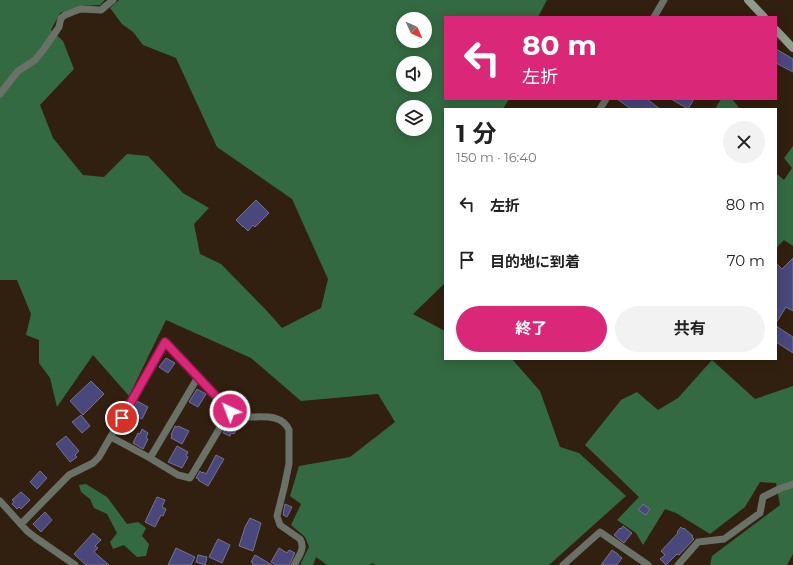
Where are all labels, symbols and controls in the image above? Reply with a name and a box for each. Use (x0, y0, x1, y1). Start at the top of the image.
north arrow (396, 12, 432, 48)
map controls (396, 12, 432, 136)
text: 80 m (522, 28, 597, 62)
icon: left (456, 32, 508, 84)
button: sound (396, 56, 432, 92)
text: 左折 (522, 66, 558, 88)
button: layers (396, 100, 432, 136)
text: 1 分 (456, 119, 496, 148)
button: close (723, 121, 765, 163)
text: 150 m · 16:40 (456, 149, 537, 165)
icon: left (456, 193, 478, 215)
text: 80 m (726, 195, 765, 214)
text: 左折 (490, 196, 520, 215)
icon: arrive (456, 249, 478, 271)
text: 70 m (727, 251, 765, 270)
text: 目的地に到着 (490, 252, 580, 271)
button: 終了 (456, 306, 607, 352)
button: 共有 (615, 306, 765, 352)
position arrow (209, 390, 251, 432)
pin (105, 401, 139, 435)
icon: arrive (111, 407, 133, 429)

